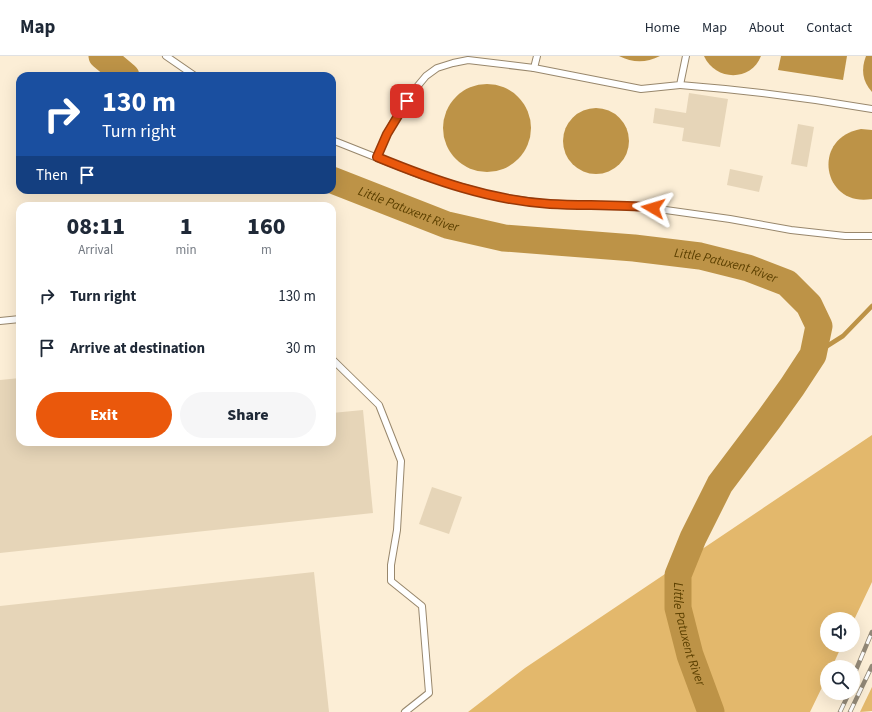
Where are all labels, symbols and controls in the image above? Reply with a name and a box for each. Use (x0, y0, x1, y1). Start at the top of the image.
text: Map (20, 14, 55, 41)
text: Home (645, 18, 680, 38)
text: Map (702, 18, 727, 38)
text: About (749, 18, 784, 38)
text: Contact (806, 18, 852, 38)
text: 130 m (102, 82, 176, 122)
pin (390, 84, 424, 118)
icon: right (36, 88, 88, 140)
icon: arrive (396, 90, 418, 112)
text: Turn right (102, 119, 176, 144)
icon: arrive (76, 164, 98, 186)
text: Then (36, 165, 68, 186)
water label: Little Patuxent River (355, 182, 461, 237)
position arrow (632, 187, 674, 229)
text: 08:11 (66, 209, 125, 244)
text: 1 (180, 209, 193, 244)
text: 160 (247, 209, 286, 244)
text: Arrival (78, 241, 113, 259)
text: min (176, 241, 197, 259)
text: m (261, 241, 272, 259)
water label: Little Patuxent River (673, 244, 781, 288)
icon: right (36, 285, 58, 307)
text: Turn right (70, 286, 136, 307)
text: 130 m (278, 286, 316, 307)
icon: arrive (36, 337, 58, 359)
text: Arrive at destination (70, 338, 205, 359)
text: 30 m (286, 338, 316, 359)
button: Exit (36, 392, 172, 438)
button: Share (180, 392, 316, 438)
water label: Little Patuxent River (669, 582, 710, 689)
map controls (820, 612, 860, 700)
button: sound (820, 612, 860, 652)
button: search (820, 660, 860, 700)

